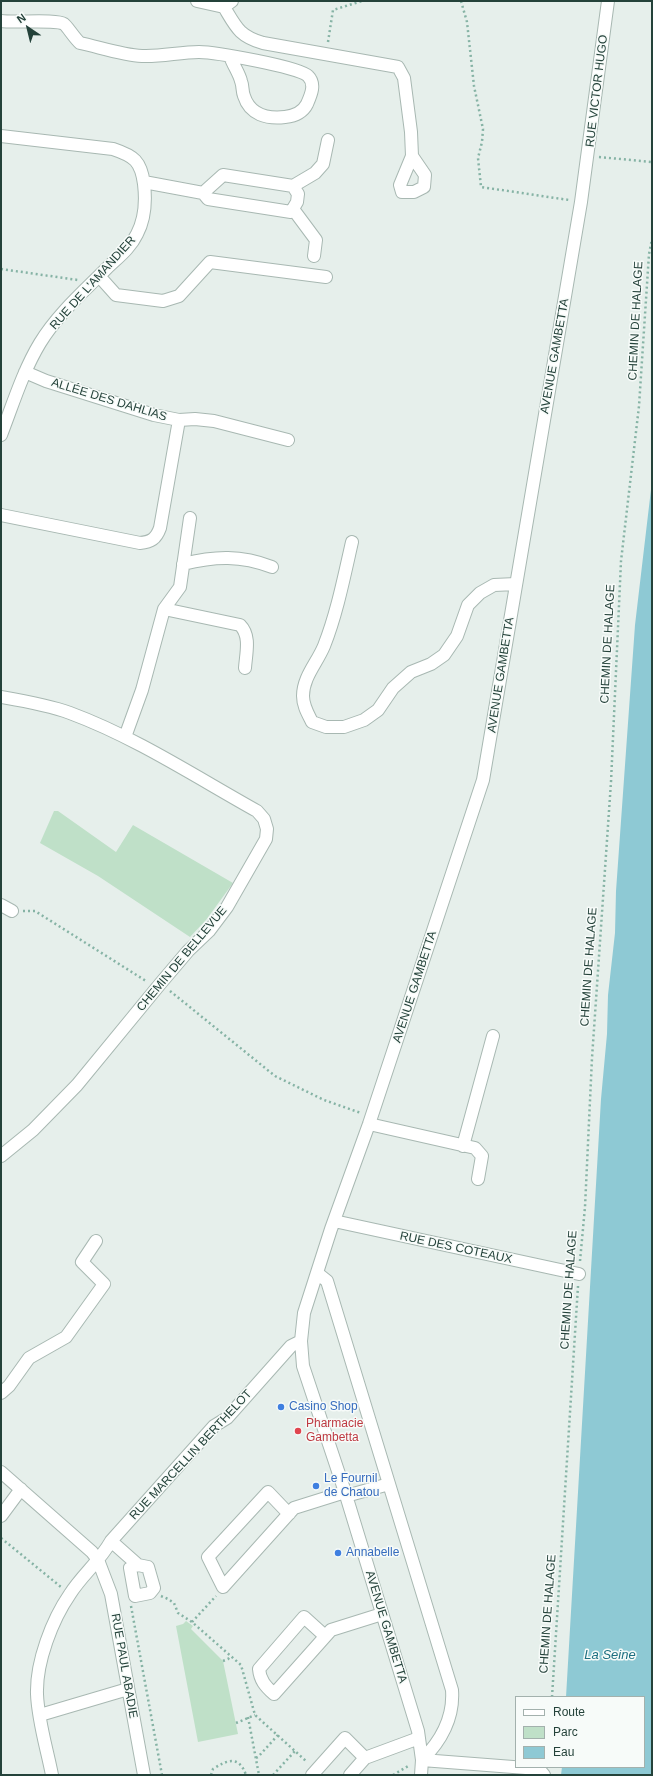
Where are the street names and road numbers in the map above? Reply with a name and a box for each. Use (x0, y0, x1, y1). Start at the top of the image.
street label: RUE VICTOR HUGO (583, 34, 611, 148)
street label: RUE DE L'AMANDIER (47, 233, 139, 333)
street label: CHEMIN DE HALAGE (626, 261, 646, 381)
street label: AVENUE GAMBETTA (538, 297, 572, 415)
street label: ALLÉE DES DAHLIAS (49, 376, 169, 424)
street label: CHEMIN DE HALAGE (598, 584, 618, 704)
street label: AVENUE GAMBETTA (485, 616, 517, 734)
street label: CHEMIN DE BELLEVUE (134, 904, 230, 1014)
street label: CHEMIN DE HALAGE (578, 907, 600, 1027)
street label: AVENUE GAMBETTA (390, 929, 440, 1045)
street label: RUE DES COTEAUX (398, 1229, 514, 1267)
street label: CHEMIN DE HALAGE (558, 1230, 580, 1350)
street label: RUE MARCELLIN BERTHELOT (127, 1387, 255, 1523)
street label: CHEMIN DE HALAGE (537, 1554, 559, 1674)
street label: AVENUE GAMBETTA (362, 1569, 410, 1685)
street label: RUE PAUL ABADIE (108, 1612, 140, 1720)

